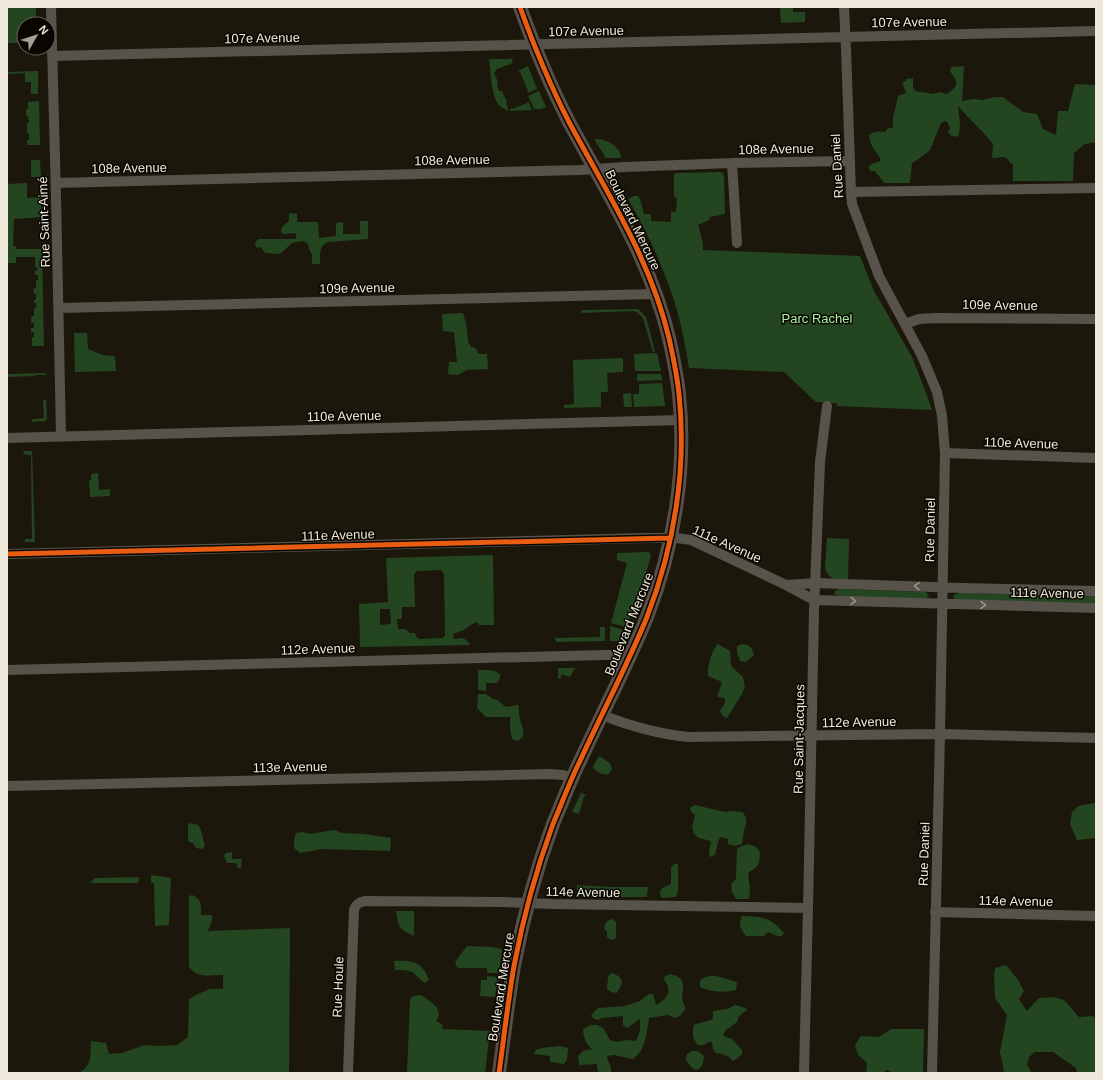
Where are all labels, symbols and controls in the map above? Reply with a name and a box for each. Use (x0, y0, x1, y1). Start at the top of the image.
street label: 107e Avenue (871, 14, 947, 30)
north arrow (16, 16, 56, 56)
text: N (37, 23, 51, 37)
street label: 107e Avenue (548, 23, 624, 39)
street label: 107e Avenue (224, 30, 300, 46)
street label: Rue Daniel (828, 133, 846, 199)
street label: 108e Avenue (738, 141, 814, 157)
street label: 108e Avenue (414, 152, 490, 168)
street label: 108e Avenue (91, 160, 167, 176)
street label: Boulevard Mercure (602, 167, 664, 273)
street label: Rue Saint-Aimé (35, 176, 53, 268)
street label: 109e Avenue (319, 280, 395, 296)
street label: 109e Avenue (962, 297, 1038, 313)
park label: Parc Rachel (782, 311, 853, 326)
street label: 110e Avenue (307, 408, 381, 424)
street label: 110e Avenue (983, 434, 1059, 452)
street label: Rue Daniel (922, 498, 938, 562)
street label: 111e Avenue (690, 522, 764, 566)
street label: 111e Avenue (301, 526, 375, 544)
street label: Boulevard Mercure (601, 570, 657, 678)
one-way arrow (914, 582, 920, 590)
street label: 111e Avenue (1010, 585, 1084, 601)
one-way arrow (850, 597, 856, 606)
one-way arrow (980, 601, 986, 609)
street label: 112e Avenue (280, 640, 356, 658)
street label: Rue Saint-Jacques (791, 683, 807, 794)
street label: 112e Avenue (822, 714, 896, 730)
street label: 113e Avenue (253, 759, 327, 775)
street label: Rue Daniel (915, 821, 933, 886)
street label: 114e Avenue (546, 884, 620, 900)
street label: 114e Avenue (979, 893, 1053, 909)
street label: Boulevard Mercure (485, 932, 517, 1042)
street label: Rue Houle (329, 956, 347, 1018)

